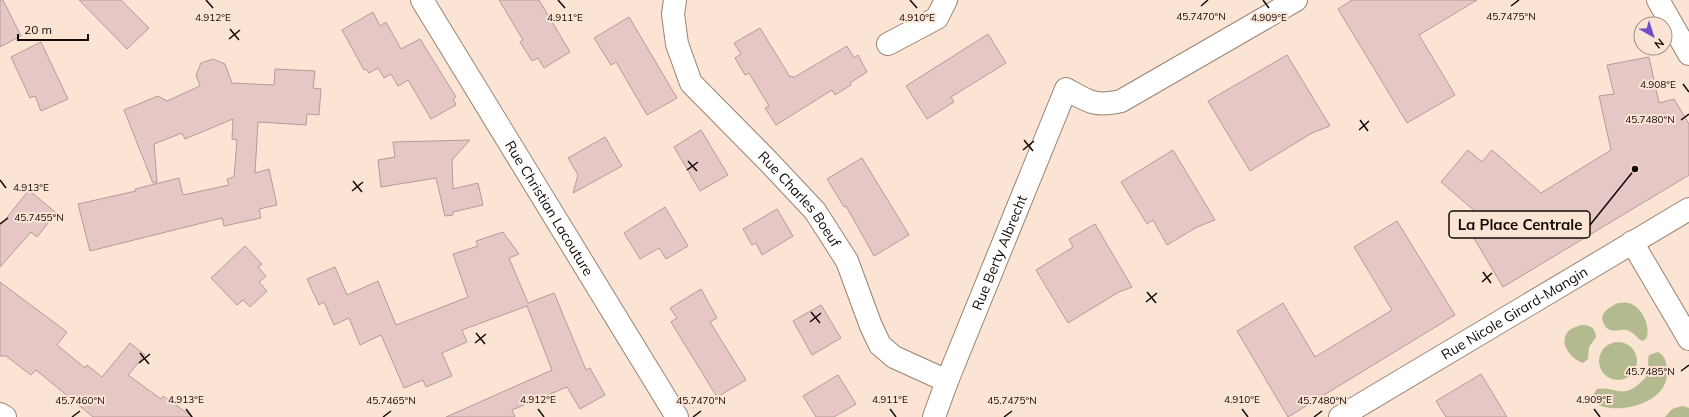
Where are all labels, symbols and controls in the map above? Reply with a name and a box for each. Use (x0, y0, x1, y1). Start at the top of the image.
text: 45.7470°N (1176, 10, 1226, 23)
text: 45.7475°N (1486, 10, 1536, 23)
text: 4.912°E (195, 11, 231, 24)
text: 4.911°E (547, 11, 583, 24)
text: 4.910°E (899, 11, 935, 24)
text: 4.909°E (1251, 11, 1287, 24)
scale bar (18, 16, 88, 42)
north arrow (1633, 16, 1673, 56)
text: 20 m (24, 22, 52, 37)
text: N (1652, 36, 1667, 52)
text: 4.908°E (1640, 78, 1676, 91)
text: 45.7480°N (1625, 113, 1675, 126)
street label: Rue Christian Lacouture (501, 137, 597, 279)
street label: Rue Charles Boeuf (754, 147, 845, 251)
text: 4.913°E (13, 181, 49, 194)
street label: Rue Berty Albrecht (968, 192, 1031, 313)
text: 45.7455°N (14, 211, 64, 224)
callout: La Place Centrale (1449, 211, 1590, 238)
text: La Place Centrale (1458, 215, 1582, 234)
street label: Rue Nicole Girard-Mangin (1438, 263, 1591, 364)
text: 45.7485°N (1625, 365, 1675, 378)
text: 4.913°E (168, 393, 204, 406)
text: 4.912°E (520, 393, 556, 406)
text: 4.911°E (872, 393, 908, 406)
text: 4.910°E (1224, 393, 1260, 406)
text: 4.909°E (1576, 393, 1612, 406)
text: 45.7460°N (55, 394, 105, 407)
text: 45.7465°N (366, 394, 416, 407)
text: 45.7470°N (676, 394, 726, 407)
text: 45.7475°N (987, 394, 1037, 407)
text: 45.7480°N (1297, 394, 1347, 407)

